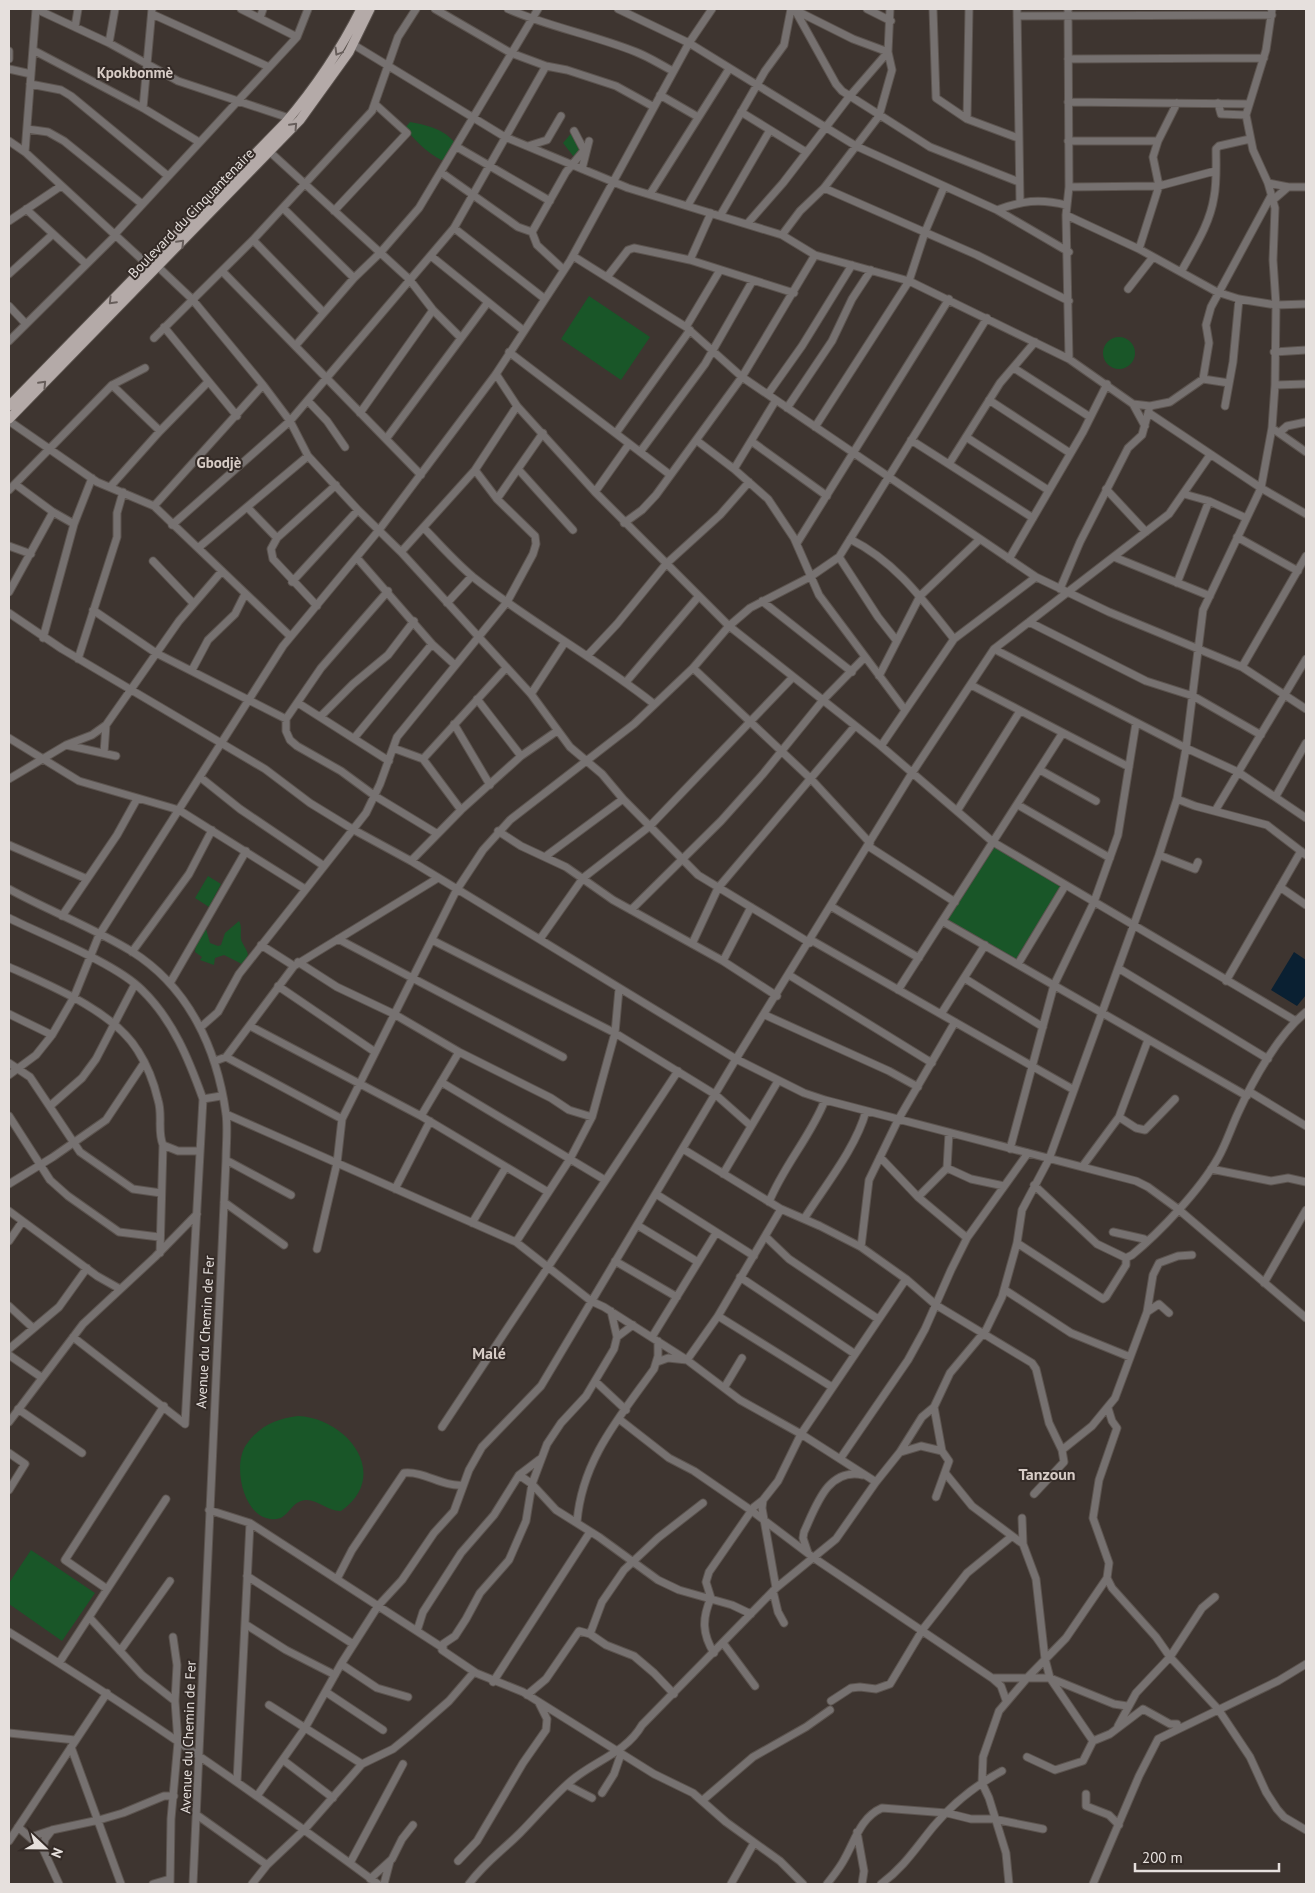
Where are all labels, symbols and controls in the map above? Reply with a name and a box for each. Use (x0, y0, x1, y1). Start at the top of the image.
one-way arrow (335, 46, 345, 55)
district label: Kpokbonmè (97, 63, 174, 82)
one-way arrow (288, 123, 297, 132)
street label: Boulevard du Cinquantenaire (124, 144, 258, 282)
one-way arrow (175, 240, 184, 249)
one-way arrow (109, 295, 118, 304)
one-way arrow (37, 381, 46, 390)
district label: Gbodjè (197, 453, 242, 472)
street label: Avenue du Chemin de Fer (192, 1255, 218, 1409)
district label: Malé (472, 1343, 506, 1363)
district label: Tanzoun (1018, 1464, 1076, 1484)
street label: Avenue du Chemin de Fer (176, 1660, 200, 1814)
north arrow (20, 1823, 70, 1873)
scale bar (1135, 1840, 1279, 1872)
text: N (47, 1845, 67, 1861)
text: 200 m (1142, 1848, 1183, 1867)

